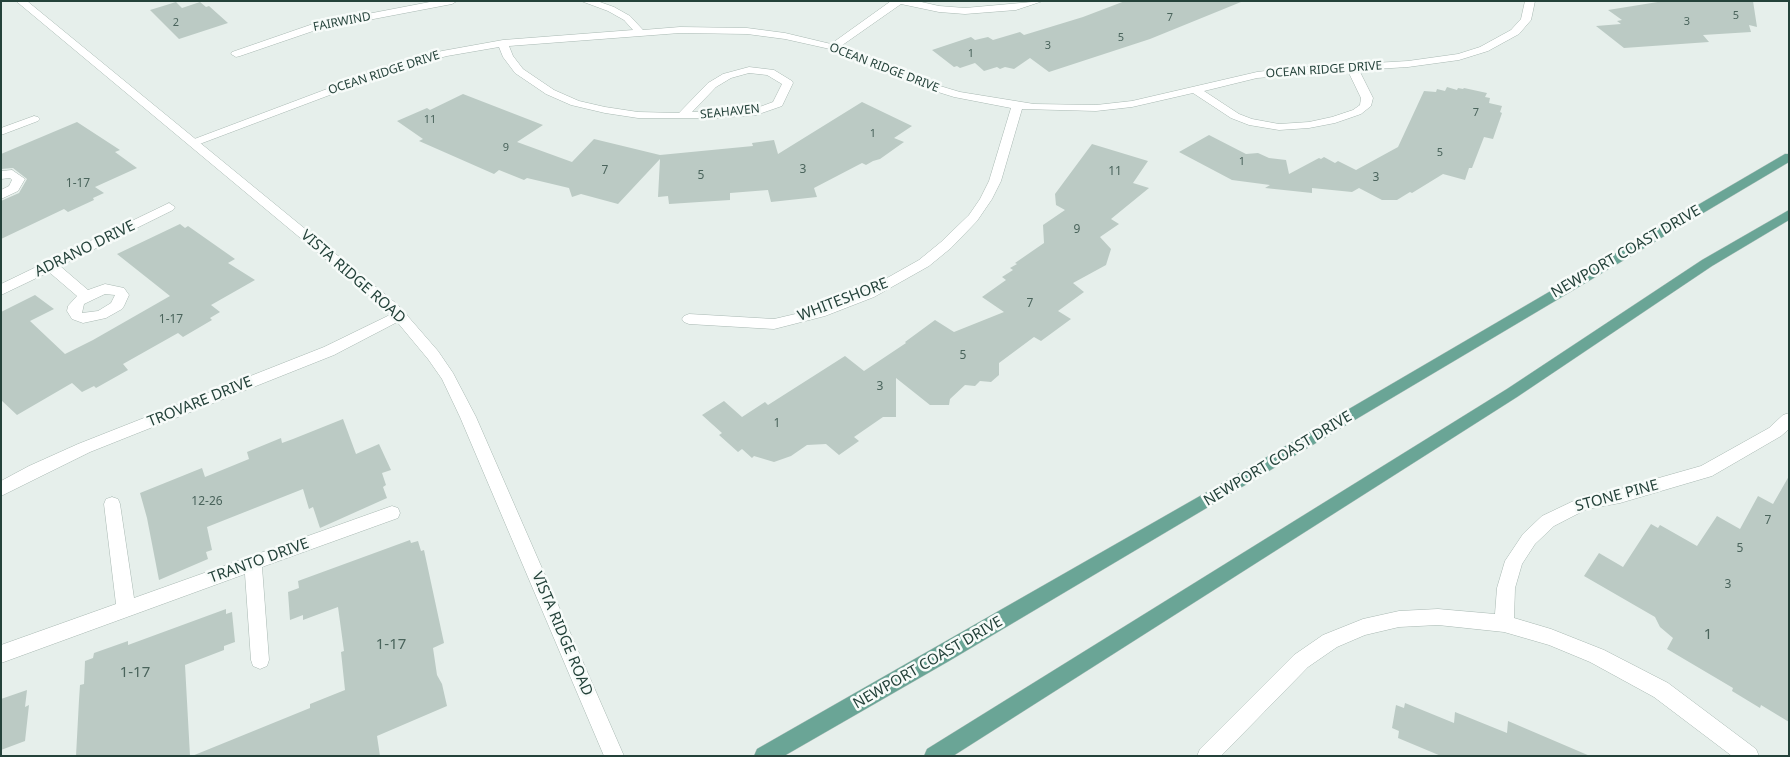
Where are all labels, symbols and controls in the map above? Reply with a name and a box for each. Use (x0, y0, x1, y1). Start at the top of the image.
street label: FAIRWIND (312, 9, 372, 35)
house number: 5 (1733, 9, 1739, 23)
house number: 7 (1167, 11, 1173, 25)
house number: 3 (1684, 15, 1690, 29)
house number: 2 (173, 16, 179, 30)
house number: 5 (1118, 31, 1124, 45)
house number: 3 (1045, 39, 1051, 53)
street label: OCEAN RIDGE DRIVE (827, 40, 941, 96)
house number: 1 (968, 47, 974, 61)
street label: OCEAN RIDGE DRIVE (326, 48, 442, 98)
street label: OCEAN RIDGE DRIVE (1265, 59, 1383, 81)
street label: SEAHAVEN (699, 102, 761, 122)
house number: 7 (1473, 106, 1479, 120)
house number: 11 (424, 113, 436, 127)
house number: 1 (870, 127, 876, 141)
house number: 9 (503, 141, 509, 155)
house number: 5 (1437, 146, 1443, 160)
house number: 1 (1239, 155, 1245, 169)
house number: 3 (800, 163, 806, 177)
house number: 7 (602, 164, 608, 178)
house number: 11 (1108, 165, 1122, 179)
house number: 5 (698, 169, 704, 183)
house number: 3 (1373, 171, 1379, 185)
house number: 1-17 (66, 177, 90, 191)
street label: NEWPORT COAST DRIVE (1548, 202, 1704, 302)
street label: ADRANO DRIVE (32, 217, 138, 281)
house number: 9 (1074, 223, 1080, 237)
street label: VISTA RIDGE ROAD (297, 227, 409, 327)
street label: WHITESHORE (795, 274, 891, 326)
house number: 7 (1027, 297, 1033, 311)
house number: 1-17 (159, 313, 183, 327)
house number: 5 (960, 349, 966, 363)
street label: TROVARE DRIVE (145, 373, 255, 431)
house number: 3 (877, 380, 883, 394)
street label: NEWPORT COAST DRIVE (1201, 408, 1355, 510)
house number: 1 (774, 417, 780, 431)
street label: STONE PINE (1573, 476, 1661, 516)
house number: 12-26 (191, 495, 223, 509)
house number: 7 (1765, 514, 1771, 528)
street label: TRANTO DRIVE (207, 535, 311, 587)
house number: 5 (1737, 542, 1743, 556)
street label: VISTA RIDGE ROAD (528, 569, 596, 699)
house number: 3 (1725, 578, 1731, 592)
street label: NEWPORT COAST DRIVE (850, 613, 1006, 713)
house number: 1 (1704, 626, 1712, 644)
house number: 1-17 (376, 636, 406, 654)
house number: 1-17 (120, 664, 150, 682)

